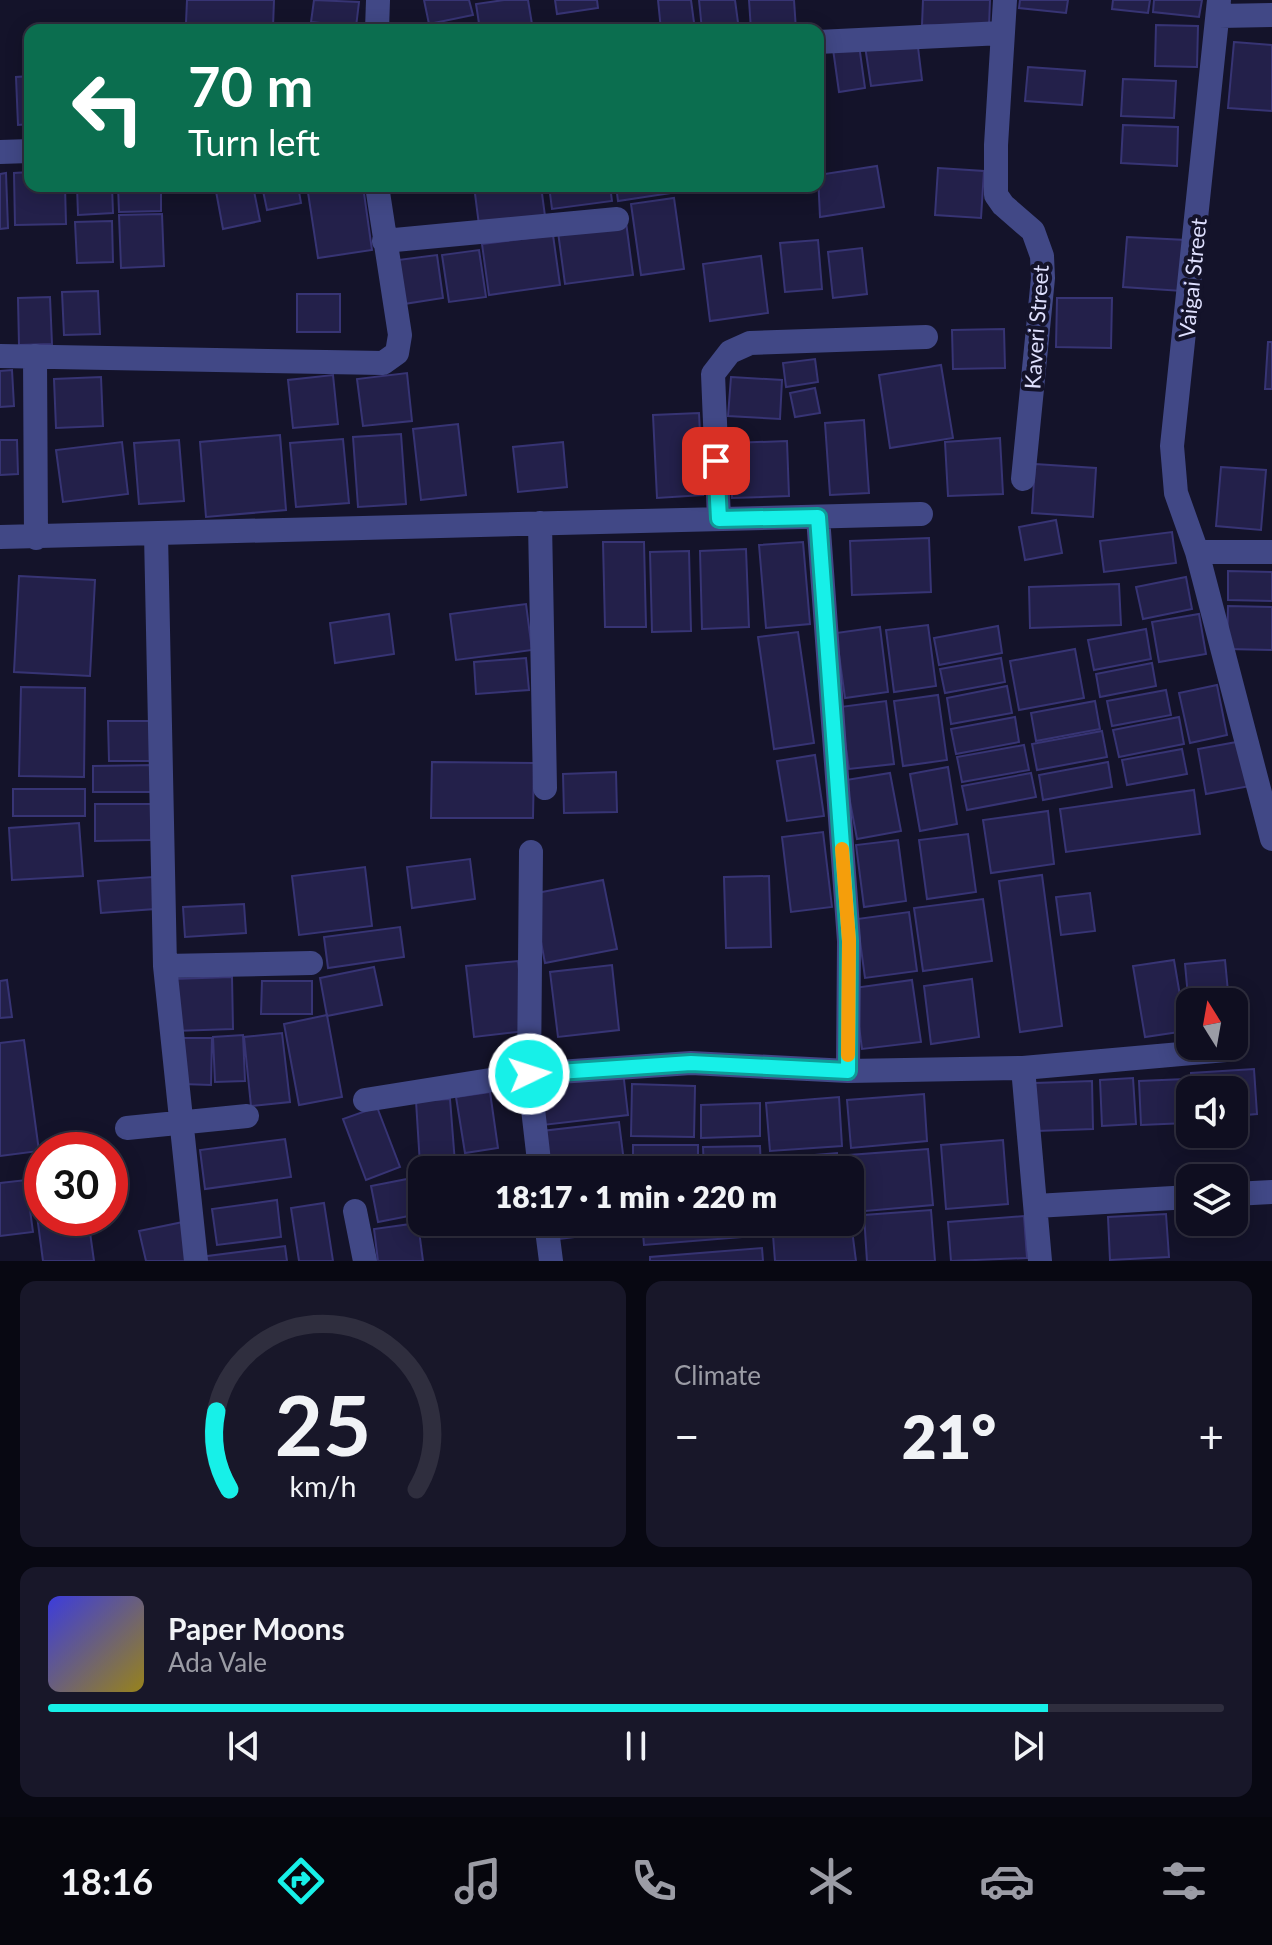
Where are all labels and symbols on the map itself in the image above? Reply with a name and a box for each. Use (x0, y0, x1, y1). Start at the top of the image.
street label: Vaigai Street (1172, 216, 1212, 339)
street label: Kaveri Street (1018, 264, 1054, 390)
pin (682, 427, 750, 495)
north arrow (1176, 988, 1248, 1060)
position arrow (487, 1032, 571, 1116)
speed limit sign: 30 (24, 1132, 128, 1236)

